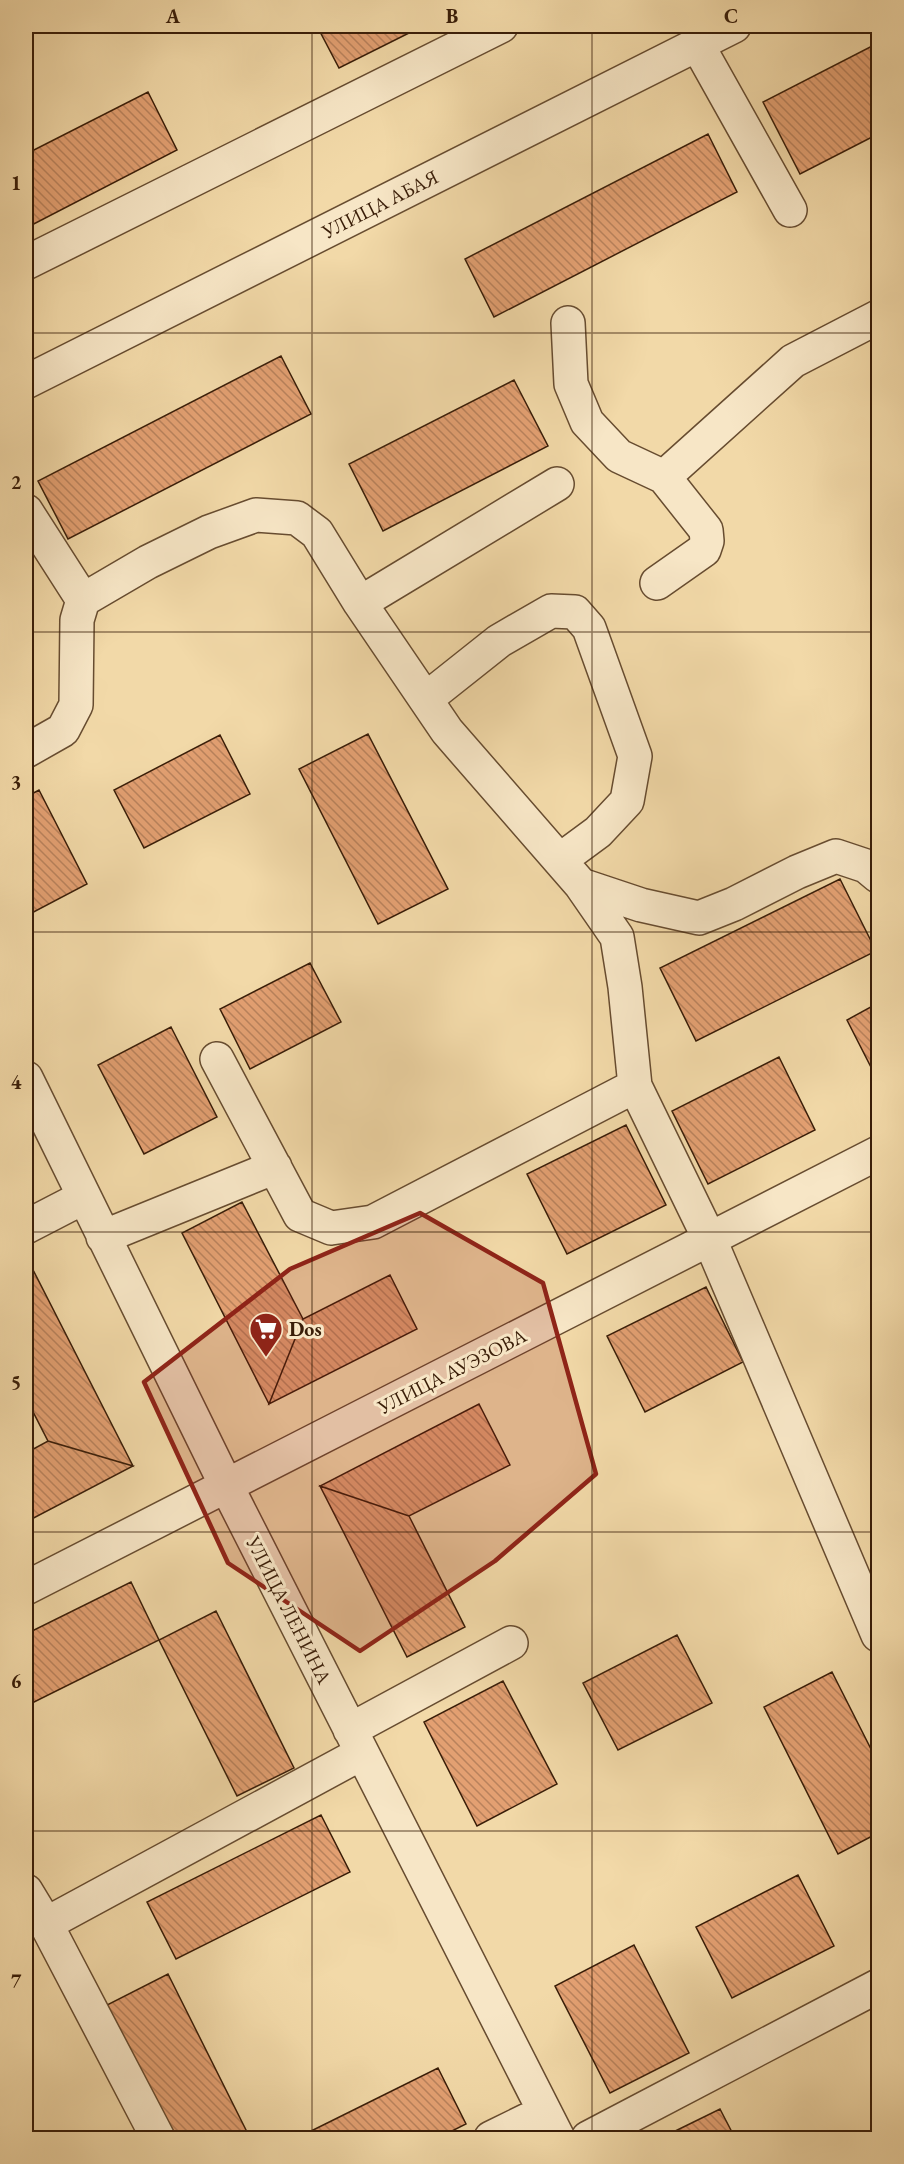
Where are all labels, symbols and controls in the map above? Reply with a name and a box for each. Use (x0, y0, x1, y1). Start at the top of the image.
text: A (165, 3, 181, 29)
text: B (446, 3, 458, 29)
text: C (724, 3, 738, 29)
street label: УЛИЦА АБАЯ (317, 164, 443, 245)
text: 1 (11, 170, 21, 196)
text: 2 (11, 469, 22, 495)
text: 3 (11, 769, 21, 795)
text: 4 (11, 1069, 22, 1095)
supermarket icon: Dos (248, 1311, 284, 1358)
place label: Dos (289, 1316, 322, 1342)
street label: УЛИЦА АУЭЗОВА (372, 1322, 531, 1420)
text: 5 (11, 1369, 21, 1395)
street label: УЛИЦА ЛЕНИНА (240, 1531, 338, 1689)
text: 6 (11, 1668, 22, 1694)
text: 7 (11, 1968, 22, 1994)

